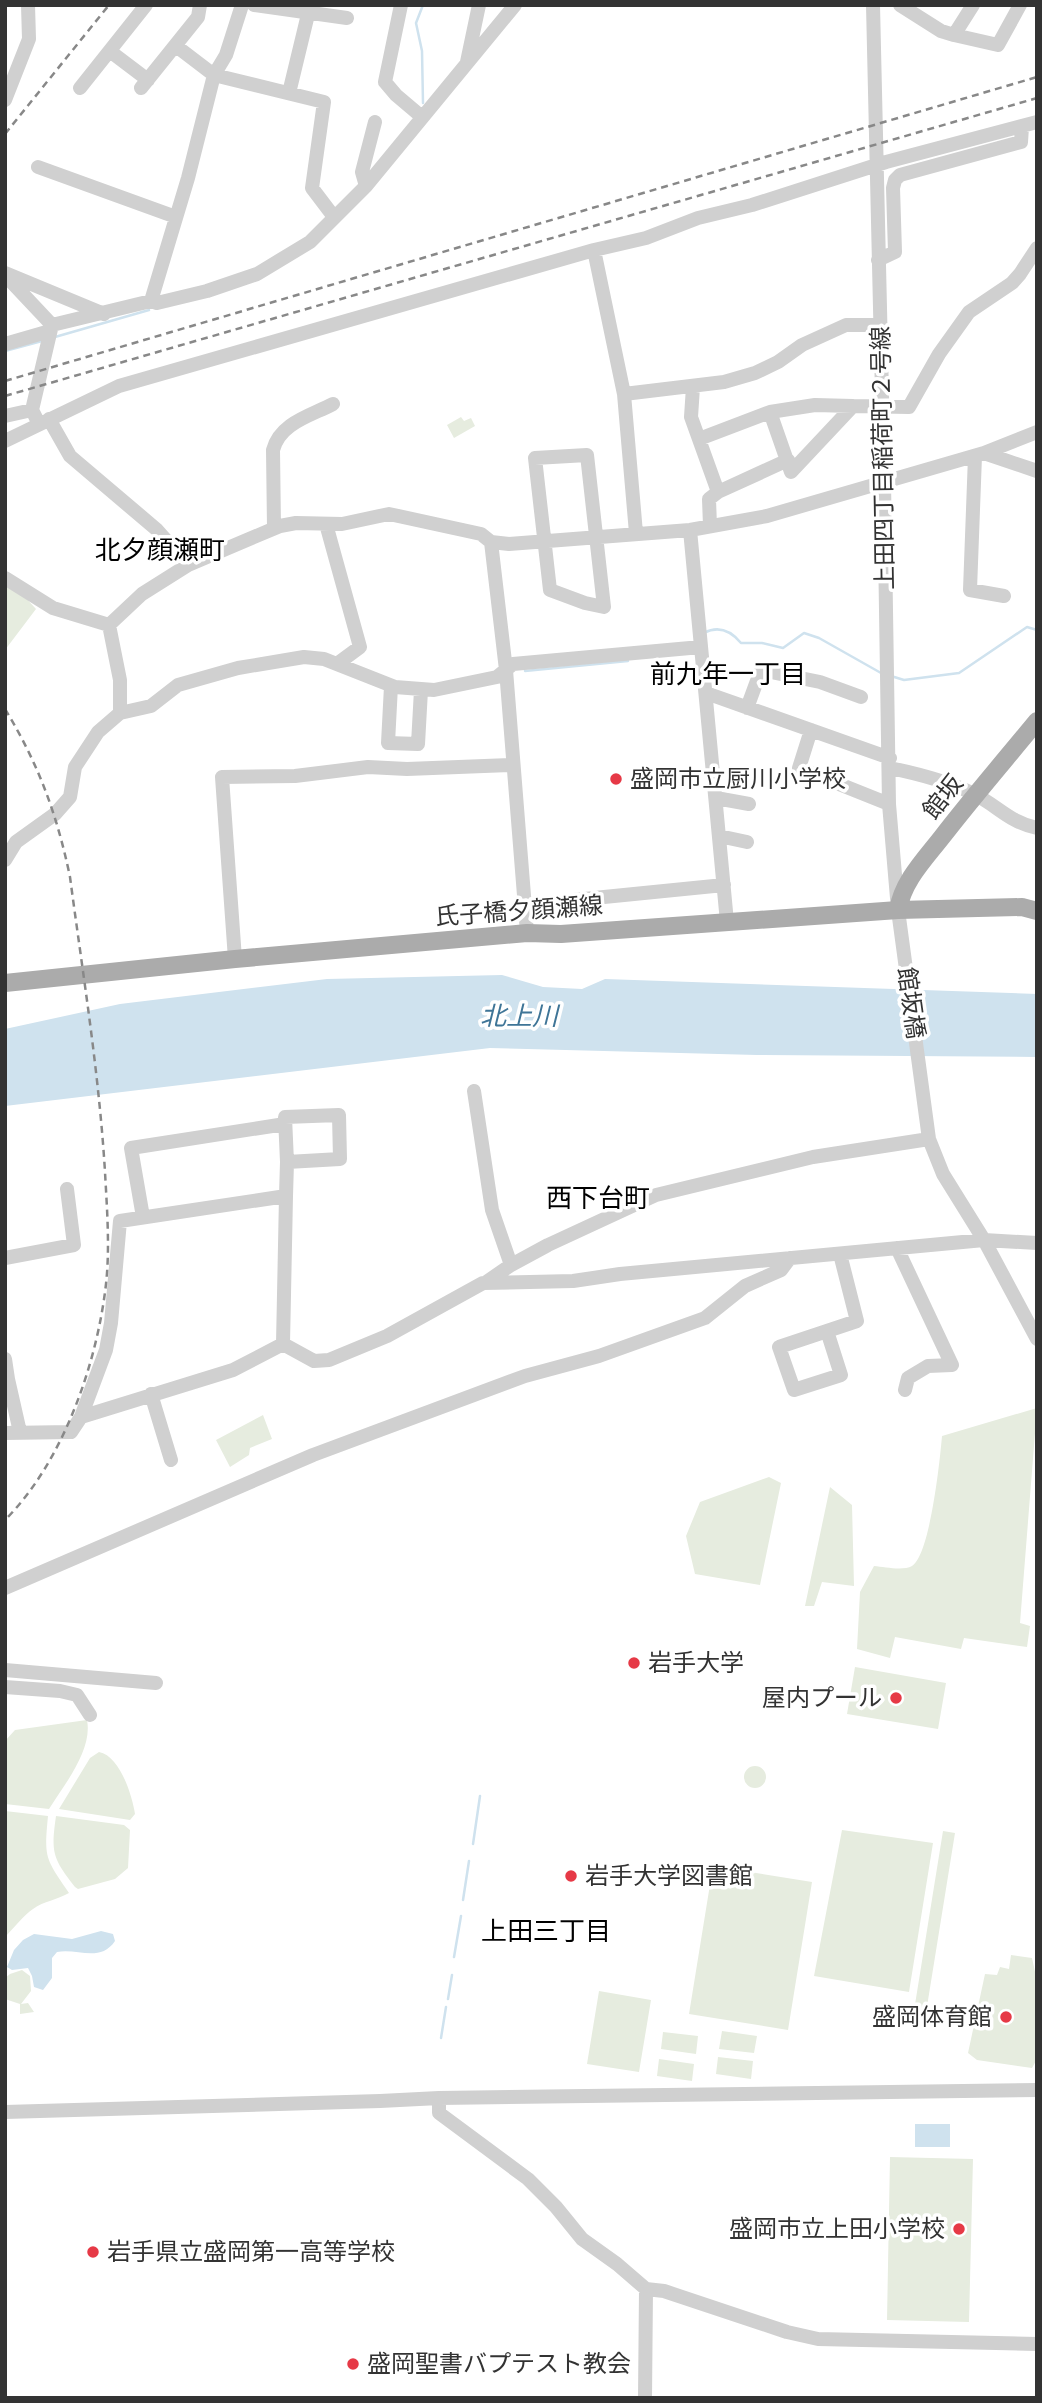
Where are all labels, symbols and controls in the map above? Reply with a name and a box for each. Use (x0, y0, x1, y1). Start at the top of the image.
street label: 上田四丁目稲荷町２号線 (865, 326, 900, 590)
district label: 北夕顔瀬町 (95, 533, 225, 567)
district label: 前九年一丁目 (650, 657, 806, 691)
place label: 盛岡市立厨川小学校 (630, 763, 846, 794)
street label: 館坂 (916, 768, 970, 825)
marker: 盛岡市立厨川小学校 (608, 771, 624, 787)
street label: 氏子橋夕顔瀬線 (434, 889, 604, 932)
street label: 館坂橋 (891, 965, 932, 1041)
water label: 北上川 (480, 999, 561, 1033)
district label: 西下台町 (546, 1181, 650, 1215)
place label: 岩手大学 (648, 1647, 744, 1678)
marker: 岩手大学 (626, 1655, 642, 1671)
place label: 屋内プール (762, 1682, 882, 1713)
marker: 屋内プール (888, 1690, 904, 1706)
place label: 岩手大学図書館 (585, 1860, 753, 1891)
marker: 岩手大学図書館 (563, 1868, 579, 1884)
district label: 上田三丁目 (481, 1914, 611, 1948)
place label: 盛岡体育館 (872, 2001, 992, 2032)
marker: 盛岡体育館 (998, 2009, 1014, 2025)
place label: 盛岡市立上田小学校 (729, 2213, 945, 2244)
marker: 盛岡市立上田小学校 (951, 2221, 967, 2237)
place label: 岩手県立盛岡第一高等学校 (107, 2236, 395, 2267)
marker: 岩手県立盛岡第一高等学校 (85, 2244, 101, 2260)
place label: 盛岡聖書バプテスト教会 (367, 2348, 631, 2379)
marker: 盛岡聖書バプテスト教会 (345, 2356, 361, 2372)

